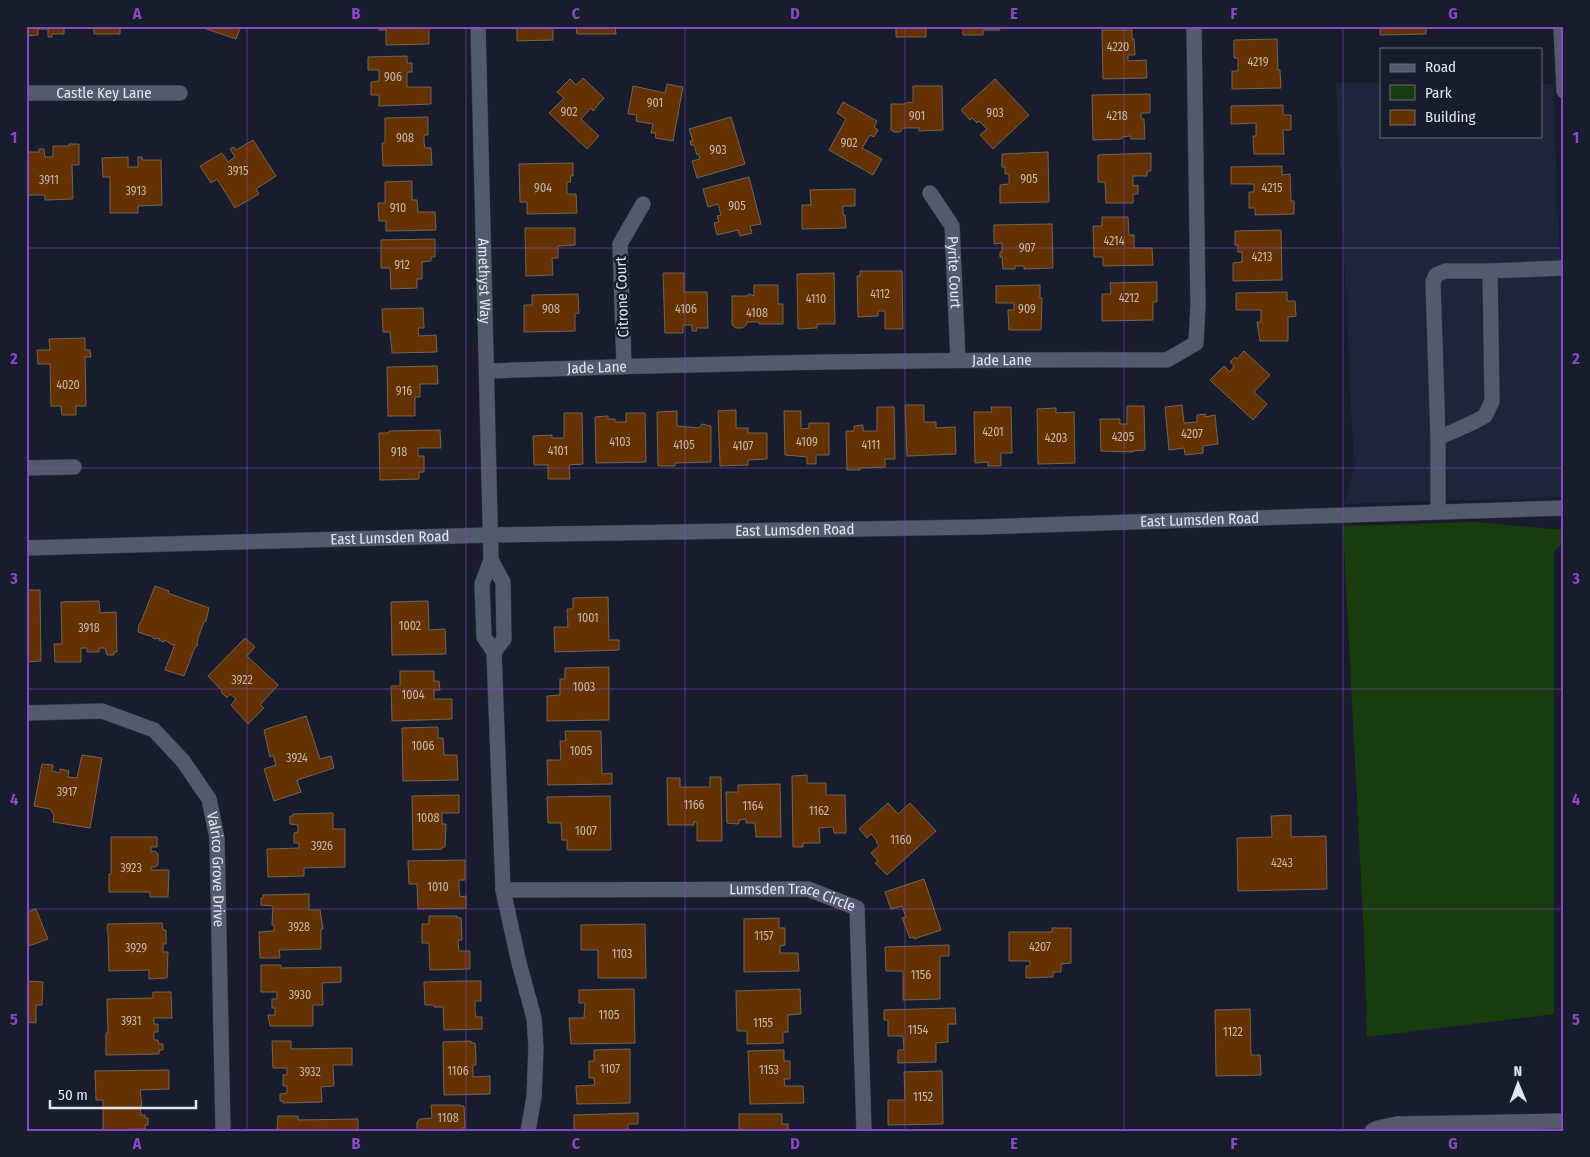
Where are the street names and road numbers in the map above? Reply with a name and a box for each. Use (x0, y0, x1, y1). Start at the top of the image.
street label: Castle Key Lane (56, 84, 152, 102)
street label: Pyrite Court (943, 236, 965, 309)
street label: Amethyst Way (474, 238, 494, 324)
street label: Citrone Court (612, 256, 632, 338)
street label: Jade Lane (972, 351, 1032, 369)
street label: Jade Lane (567, 358, 627, 377)
street label: East Lumsden Road (1140, 509, 1260, 531)
street label: East Lumsden Road (735, 520, 855, 540)
street label: East Lumsden Road (330, 527, 450, 548)
street label: Valrico Grove Drive (203, 810, 228, 927)
street label: Lumsden Trace Circle (729, 880, 858, 915)

